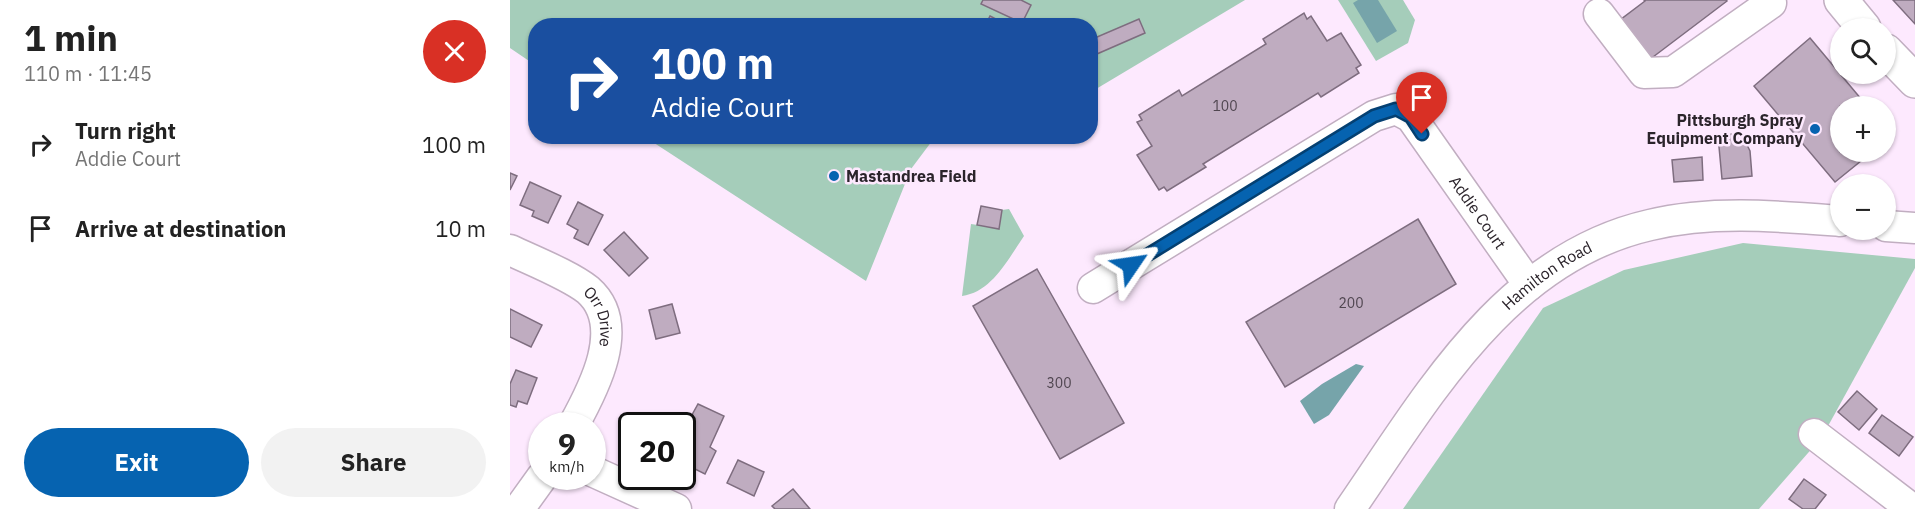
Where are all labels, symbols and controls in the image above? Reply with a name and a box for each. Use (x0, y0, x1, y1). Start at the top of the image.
text: 1 min (24, 14, 118, 61)
map controls (1830, 18, 1896, 240)
button: search (1830, 18, 1896, 84)
button: close (423, 20, 486, 83)
text: 100 m (651, 36, 774, 91)
icon: right (552, 42, 630, 120)
text: 110 m · 11:45 (24, 60, 152, 87)
pin (1396, 72, 1447, 134)
icon: arrive (1405, 81, 1438, 114)
text: Addie Court (651, 89, 794, 124)
button: + (1830, 96, 1896, 162)
house number: 100 (1212, 97, 1238, 115)
place label: Pittsburgh Spray Equipment Company (1647, 110, 1803, 148)
text: Turn right (75, 116, 176, 145)
marker: Pittsburgh Spray Equipment Company (1808, 122, 1822, 136)
icon: right (24, 128, 57, 161)
text: 100 m (422, 130, 486, 159)
text: Addie Court (75, 145, 181, 172)
place label: Mastandrea Field (846, 166, 976, 186)
marker: Mastandrea Field (827, 169, 841, 183)
street label: Addie Court (1445, 172, 1511, 253)
button: − (1830, 174, 1896, 240)
icon: arrive (24, 212, 57, 245)
text: Arrive at destination (75, 214, 286, 243)
text: 10 m (435, 214, 486, 243)
position arrow (1099, 233, 1163, 297)
street label: Hamilton Road (1497, 237, 1595, 314)
street label: Orr Drive (580, 282, 616, 348)
house number: 200 (1338, 294, 1364, 312)
house number: 300 (1046, 374, 1072, 392)
speed limit sign: 20 (618, 412, 696, 490)
text: 9 (558, 424, 576, 463)
button: Exit (24, 428, 249, 497)
button: Share (261, 428, 486, 497)
text: km/h (549, 457, 585, 476)

